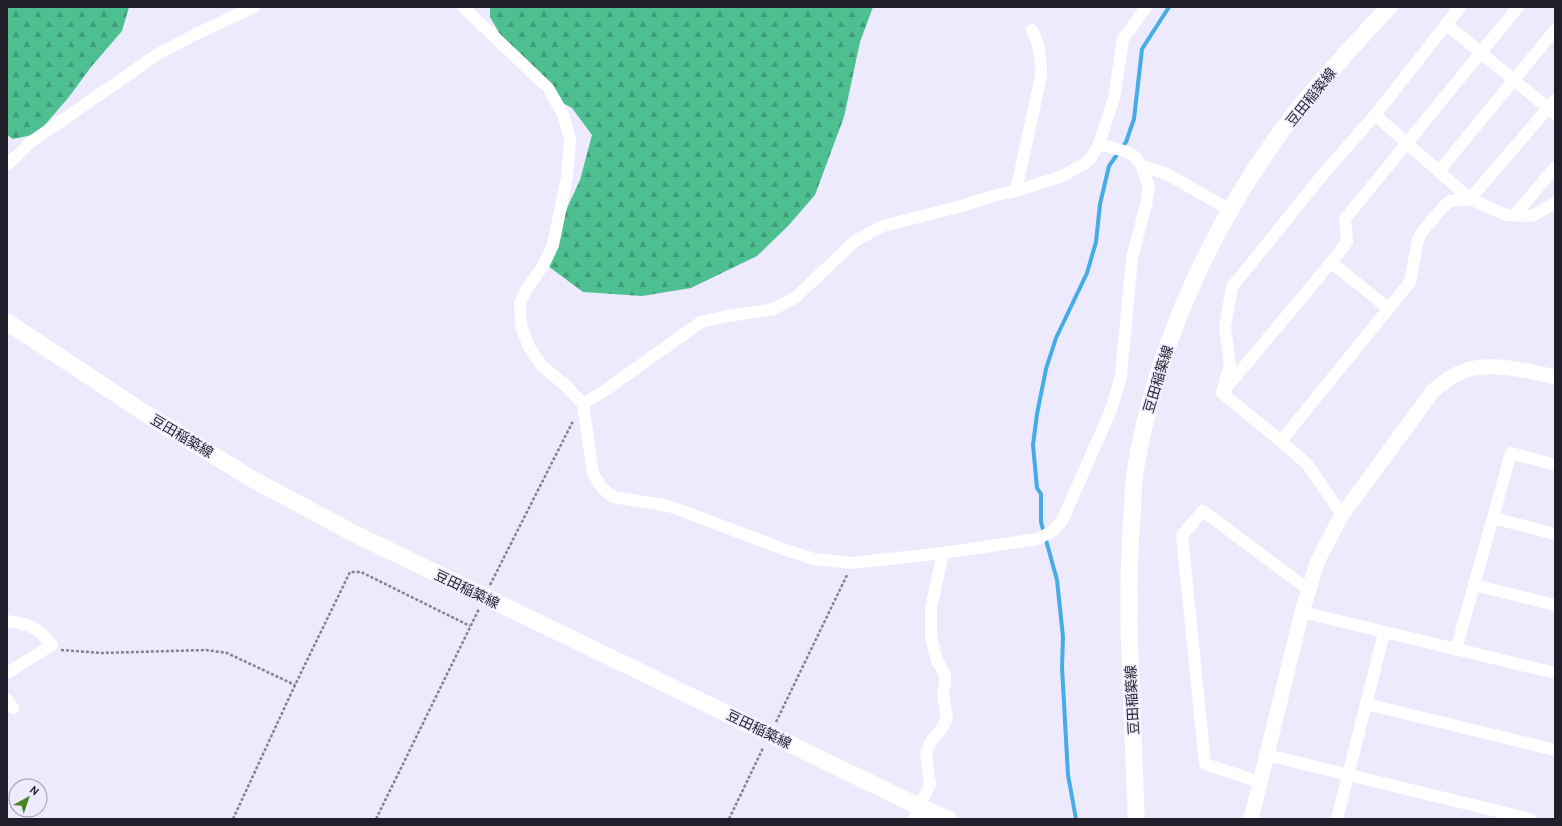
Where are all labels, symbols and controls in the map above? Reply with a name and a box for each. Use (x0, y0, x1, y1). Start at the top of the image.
street label: 豆田稲築線 (1282, 64, 1340, 130)
street label: 豆田稲築線 (1139, 343, 1177, 415)
street label: 豆田稲築線 (147, 410, 217, 462)
street label: 豆田稲築線 (432, 566, 502, 612)
street label: 豆田稲築線 (1121, 665, 1143, 735)
street label: 豆田稲築線 (724, 706, 794, 752)
north arrow (8, 778, 48, 818)
text: N (27, 782, 42, 798)

